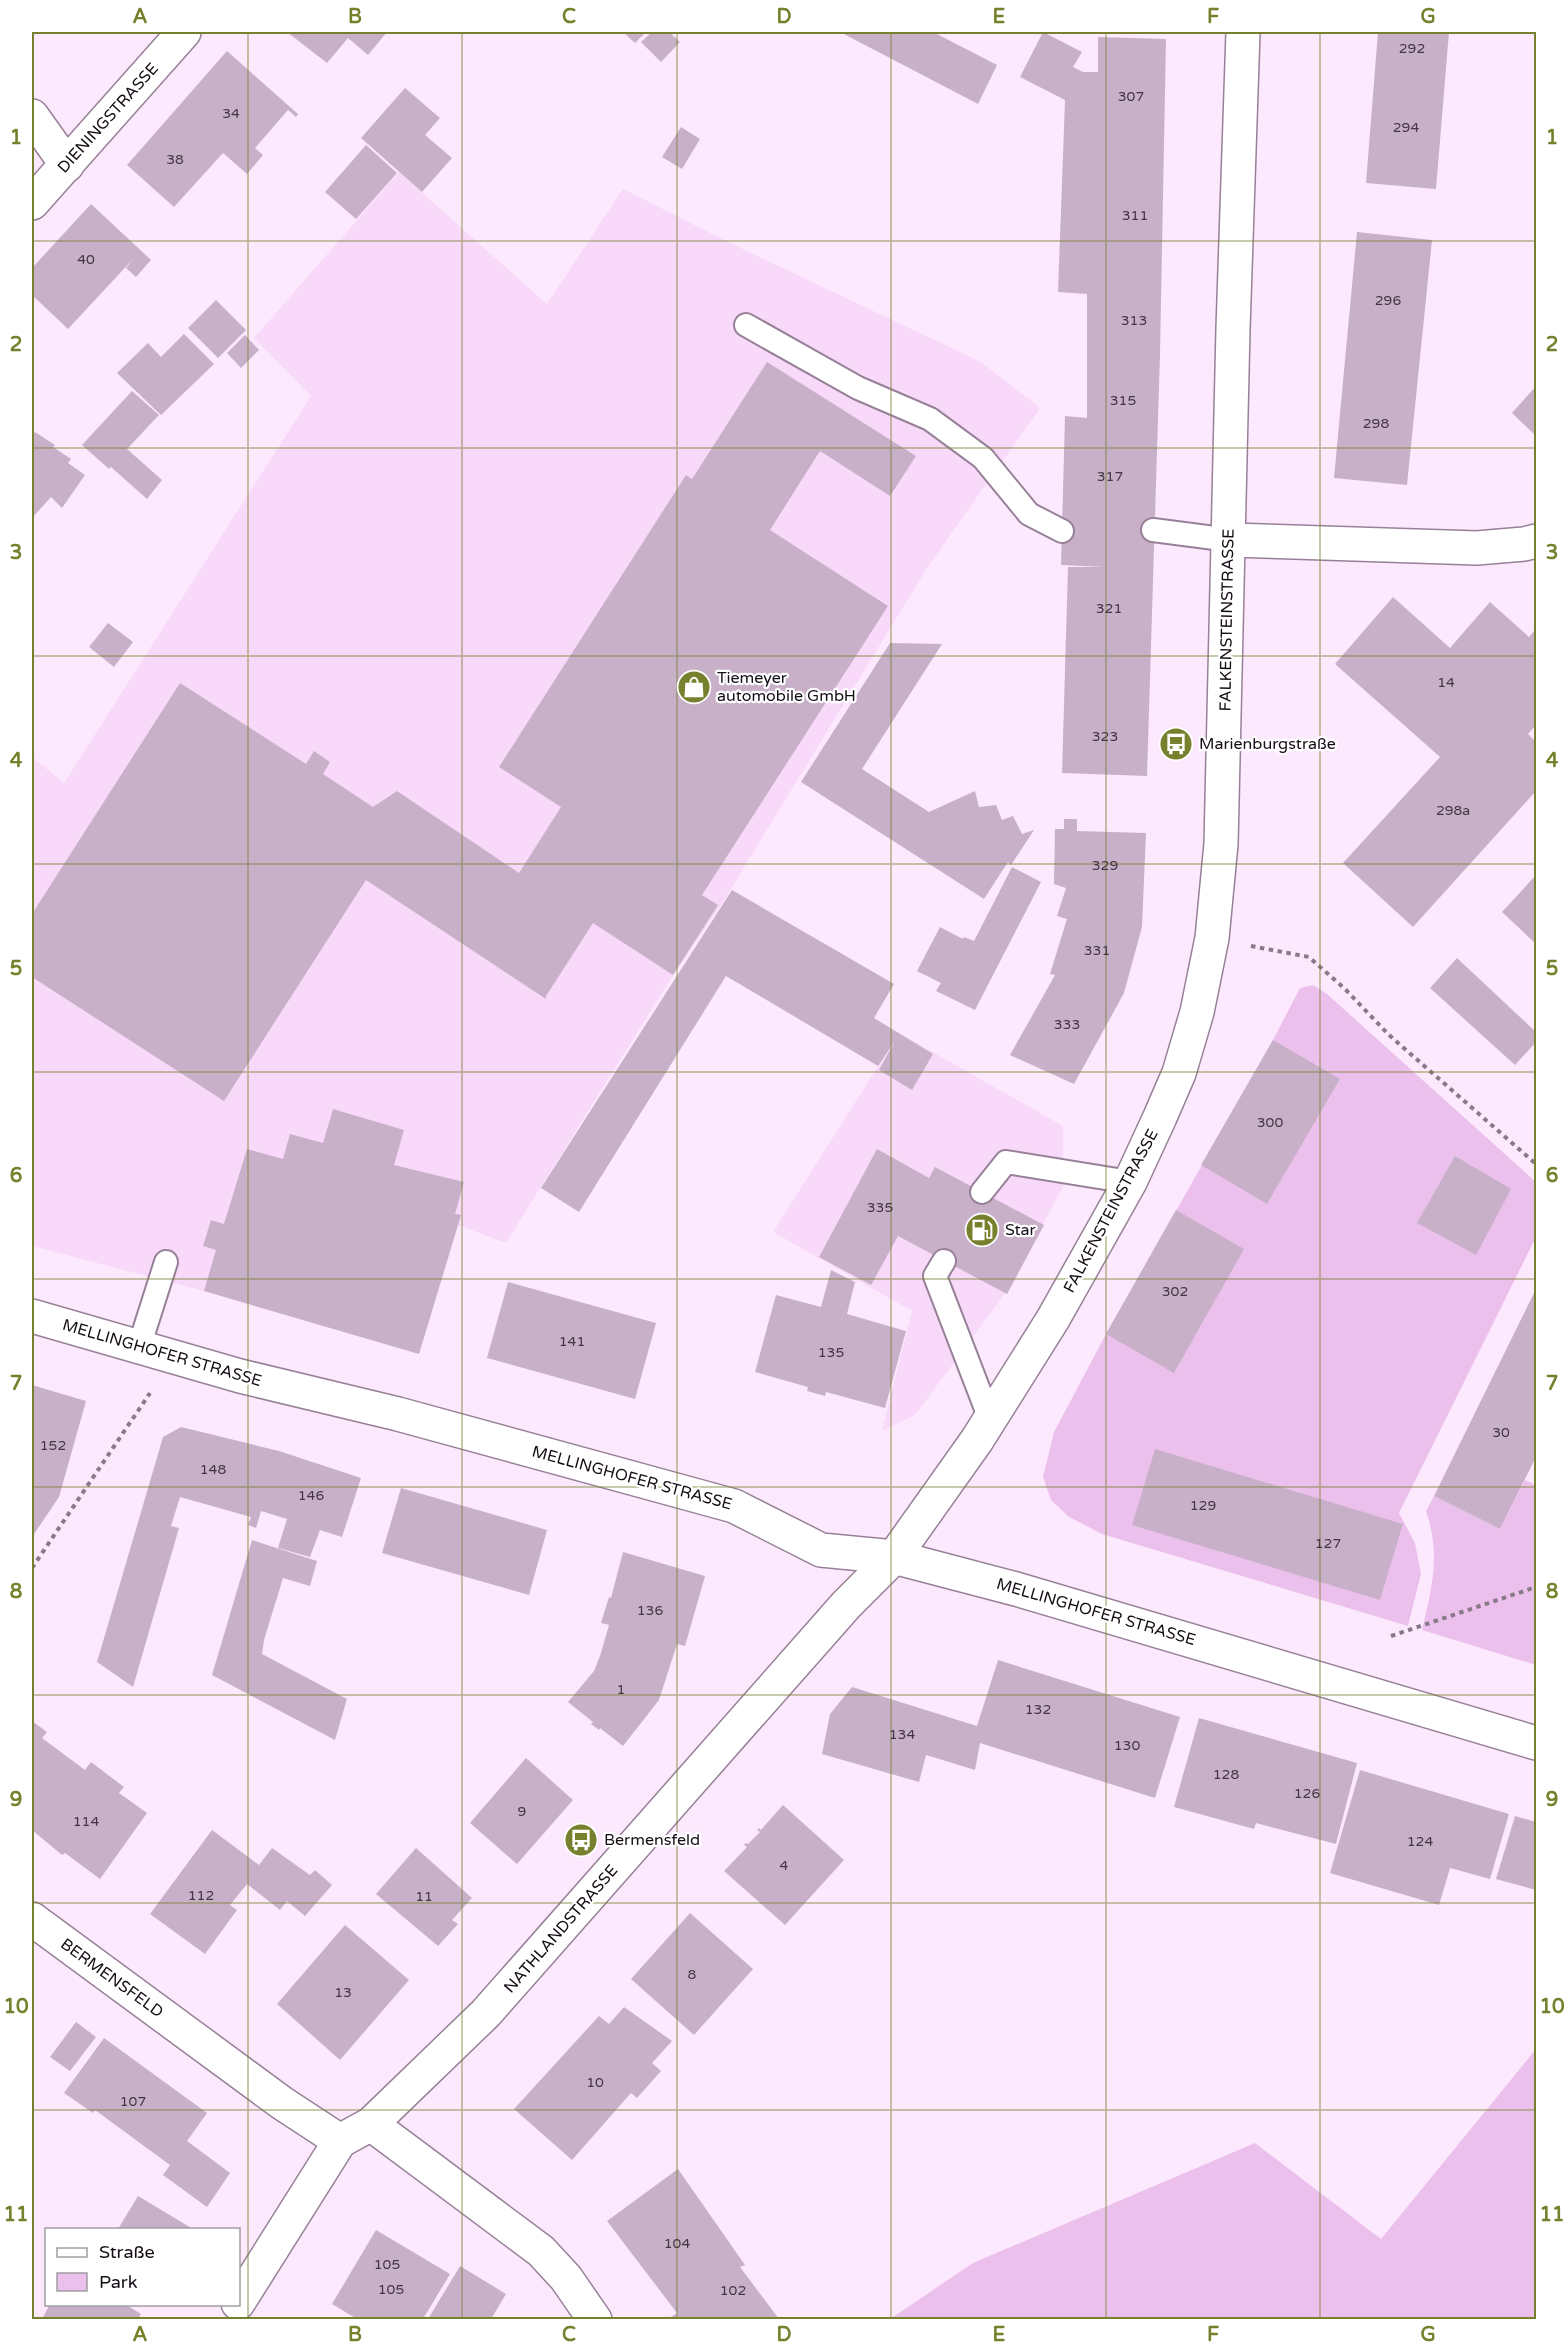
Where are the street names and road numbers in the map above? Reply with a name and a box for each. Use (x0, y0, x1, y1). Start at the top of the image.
street label: DIENINGSTRASSE (53, 59, 163, 177)
street label: FALKENSTEINSTRASSE (1215, 528, 1239, 712)
street label: FALKENSTEINSTRASSE (1059, 1126, 1163, 1296)
street label: MELLINGHOFER STRASSE (60, 1315, 264, 1391)
street label: MELLINGHOFER STRASSE (530, 1442, 734, 1514)
street label: MELLINGHOFER STRASSE (994, 1574, 1198, 1650)
street label: NATHLANDSTRASSE (500, 1861, 622, 1997)
street label: BERMENSFELD (57, 1934, 167, 2022)

